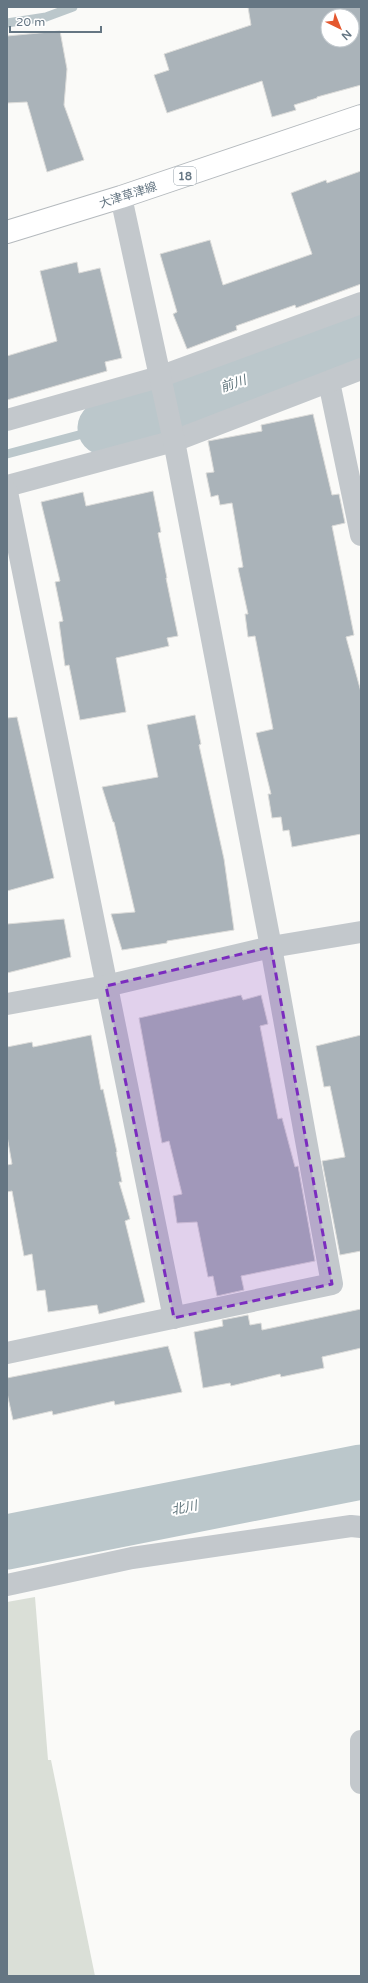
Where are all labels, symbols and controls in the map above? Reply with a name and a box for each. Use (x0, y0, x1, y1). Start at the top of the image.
scale bar (10, 8, 101, 34)
north arrow (320, 8, 360, 48)
text: 20 m (16, 15, 45, 29)
text: N (339, 27, 354, 43)
road number: 18 (174, 167, 196, 185)
street label: 大津草津線 (97, 179, 159, 211)
water label: 前川 (218, 372, 250, 396)
water label: 北川 (170, 1497, 200, 1518)

